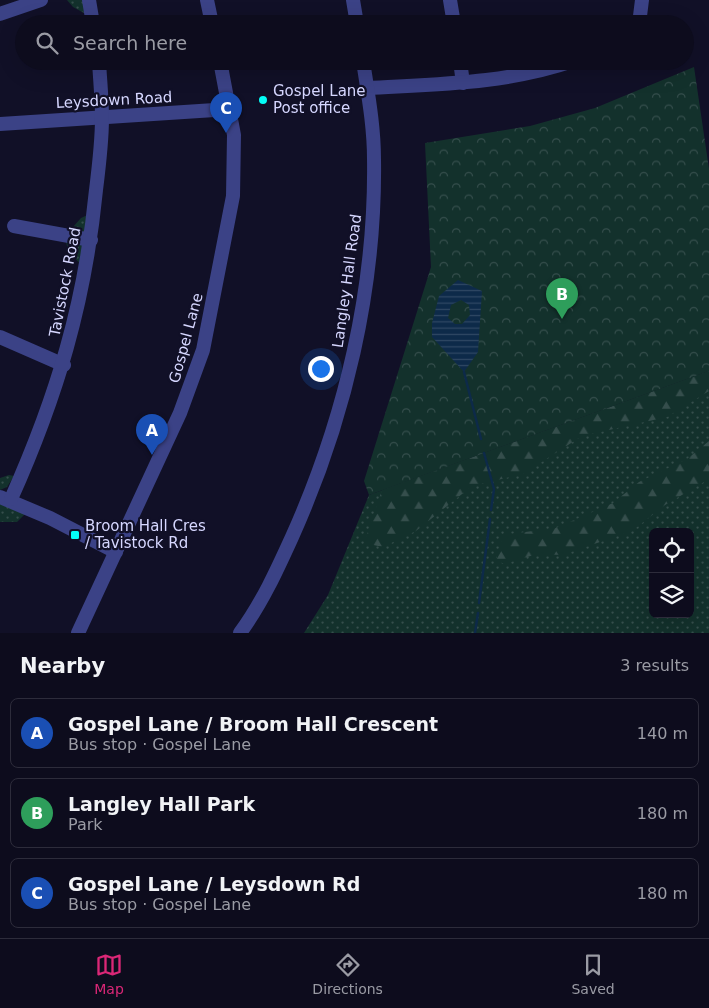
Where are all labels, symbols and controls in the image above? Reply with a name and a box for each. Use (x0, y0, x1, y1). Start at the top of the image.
search box (15, 15, 694, 70)
icon: search (33, 29, 61, 57)
text: Search here (73, 32, 187, 54)
place label: Gospel Lane Post office (273, 82, 366, 117)
street label: Leysdown Road (55, 88, 173, 112)
pin: C (210, 92, 242, 133)
marker: Gospel Lane Post office (257, 94, 269, 106)
street label: Langley Hall Road (329, 213, 365, 349)
street label: Tavistock Road (45, 226, 84, 339)
pin: B (546, 278, 578, 319)
street label: Gospel Lane (165, 291, 207, 385)
your location (308, 356, 334, 382)
pin: A (136, 414, 168, 455)
place label: Broom Hall Cres / Tavistock Rd (85, 517, 206, 552)
map controls (649, 528, 694, 618)
button: locate (649, 528, 694, 573)
marker: Broom Hall Cres / Tavistock Rd (69, 529, 81, 541)
button: layers (649, 573, 694, 618)
text: Nearby (20, 654, 105, 678)
text: 3 results (620, 656, 689, 675)
text: Gospel Lane / Broom Hall Crescent (68, 713, 438, 735)
text: A (31, 724, 43, 743)
text: 140 m (637, 724, 688, 743)
text: Bus stop · Gospel Lane (68, 735, 251, 754)
text: Langley Hall Park (68, 793, 255, 815)
text: B (31, 804, 43, 823)
text: 180 m (637, 804, 688, 823)
text: Park (68, 815, 103, 834)
text: Gospel Lane / Leysdown Rd (68, 873, 360, 895)
text: C (31, 884, 43, 903)
text: 180 m (637, 884, 688, 903)
text: Bus stop · Gospel Lane (68, 895, 251, 914)
tab: Map (94, 951, 124, 997)
tab: Directions (312, 951, 383, 997)
tab: Saved (571, 951, 615, 997)

